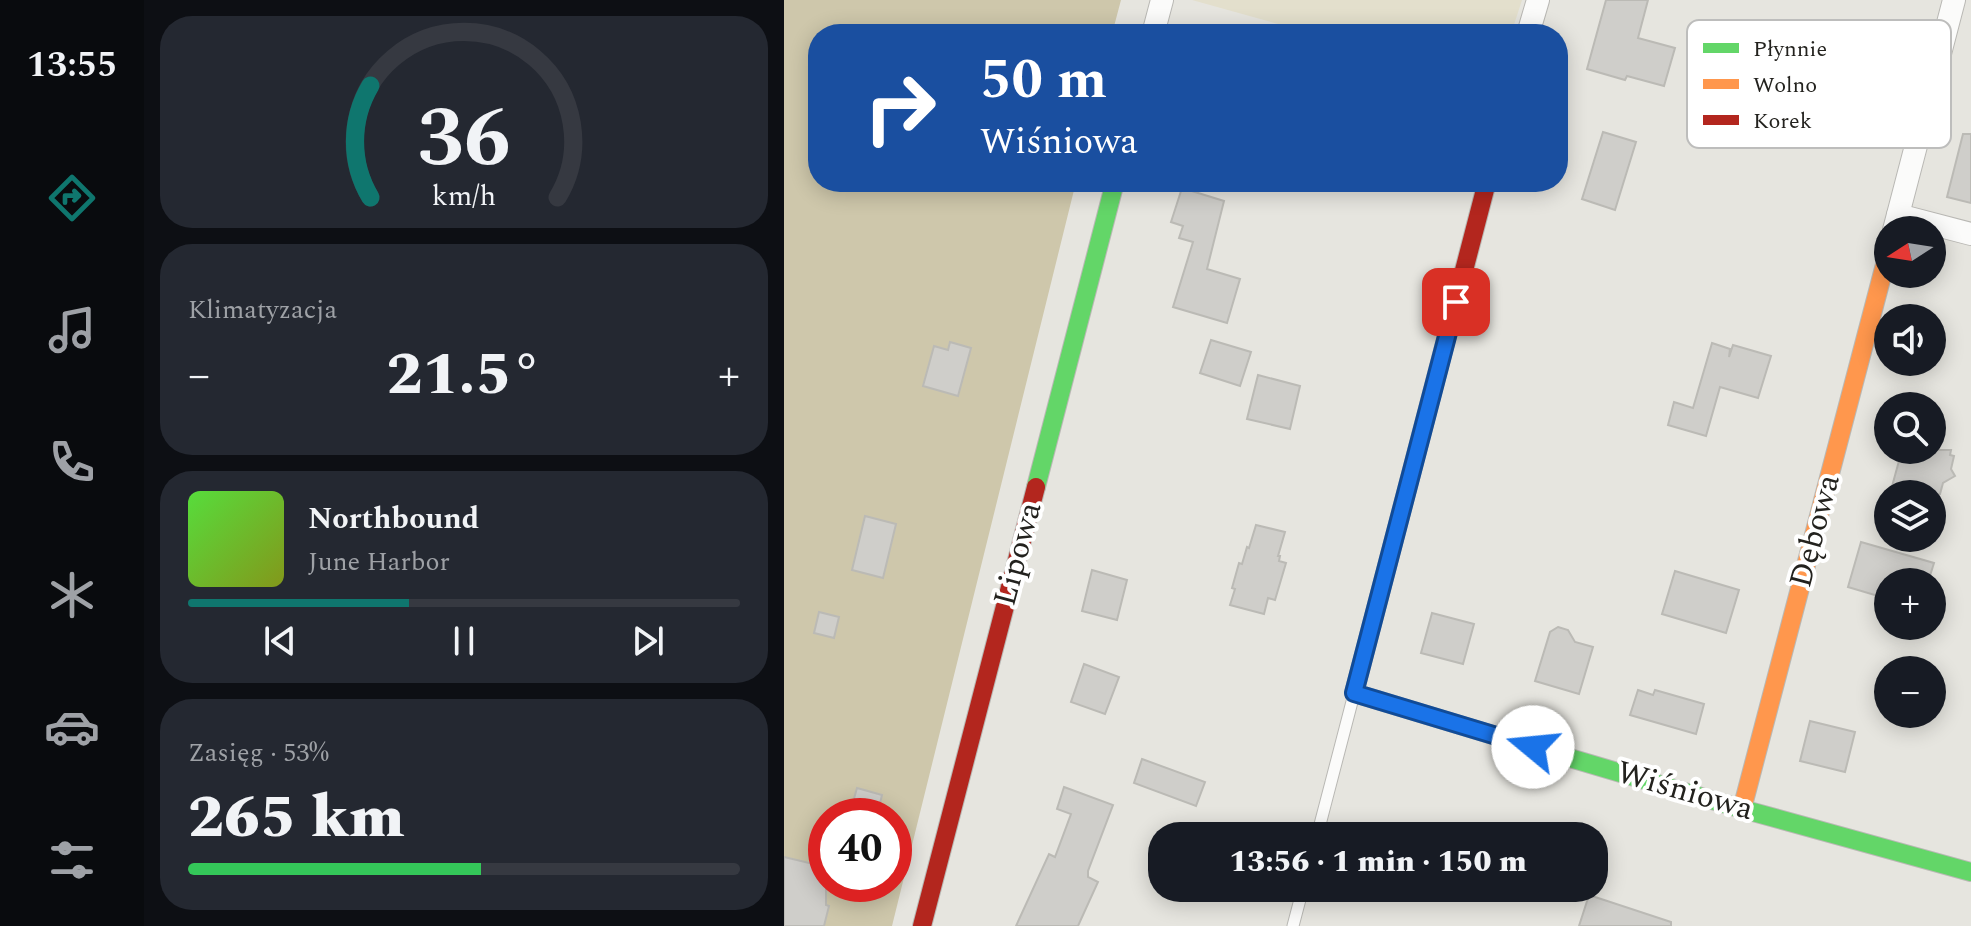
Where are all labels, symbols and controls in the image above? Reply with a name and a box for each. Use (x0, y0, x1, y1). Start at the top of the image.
legend (1687, 20, 1951, 148)
text: Płynnie (1753, 33, 1827, 66)
text: 13:55 (27, 38, 117, 93)
text: 50 m (980, 38, 1107, 123)
icon: right (848, 56, 952, 160)
text: Wolno (1753, 69, 1817, 102)
text: 36 (417, 75, 511, 202)
text: Korek (1753, 105, 1812, 138)
text: Wiśniowa (980, 115, 1138, 170)
icon: directions (44, 170, 100, 226)
text: km/h (432, 175, 496, 218)
north arrow (1874, 216, 1946, 288)
map controls (1874, 216, 1946, 728)
pin (1422, 268, 1490, 336)
icon: arrive (1434, 280, 1478, 324)
text: Klimatyzacja (188, 290, 337, 330)
icon: music (44, 302, 100, 358)
button: sound (1874, 304, 1946, 376)
text: 21.5° (387, 329, 541, 421)
text: − (188, 342, 210, 409)
text: + (718, 342, 740, 409)
button: search (1874, 392, 1946, 464)
icon: phone (44, 434, 100, 490)
street label: Dębowa (1776, 469, 1854, 593)
button: layers (1874, 480, 1946, 552)
text: Northbound (308, 496, 479, 542)
street label: Lipowa (981, 496, 1055, 611)
text: June Harbor (308, 542, 450, 582)
icon: climate (44, 567, 100, 623)
button: + (1874, 568, 1946, 640)
icon: previous (258, 619, 302, 663)
icon: pause (442, 619, 486, 663)
icon: next (626, 619, 670, 663)
button: − (1874, 656, 1946, 728)
icon: car (44, 699, 100, 755)
position arrow (1491, 705, 1575, 789)
text: Zasięg · 53% (188, 733, 329, 773)
street label: Wiśniowa (1611, 748, 1760, 834)
text: 265 km (188, 772, 405, 864)
speed limit sign: 40 (808, 798, 912, 902)
icon: filters (44, 832, 100, 888)
text: 13:56 · 1 min · 150 m (1229, 839, 1527, 885)

